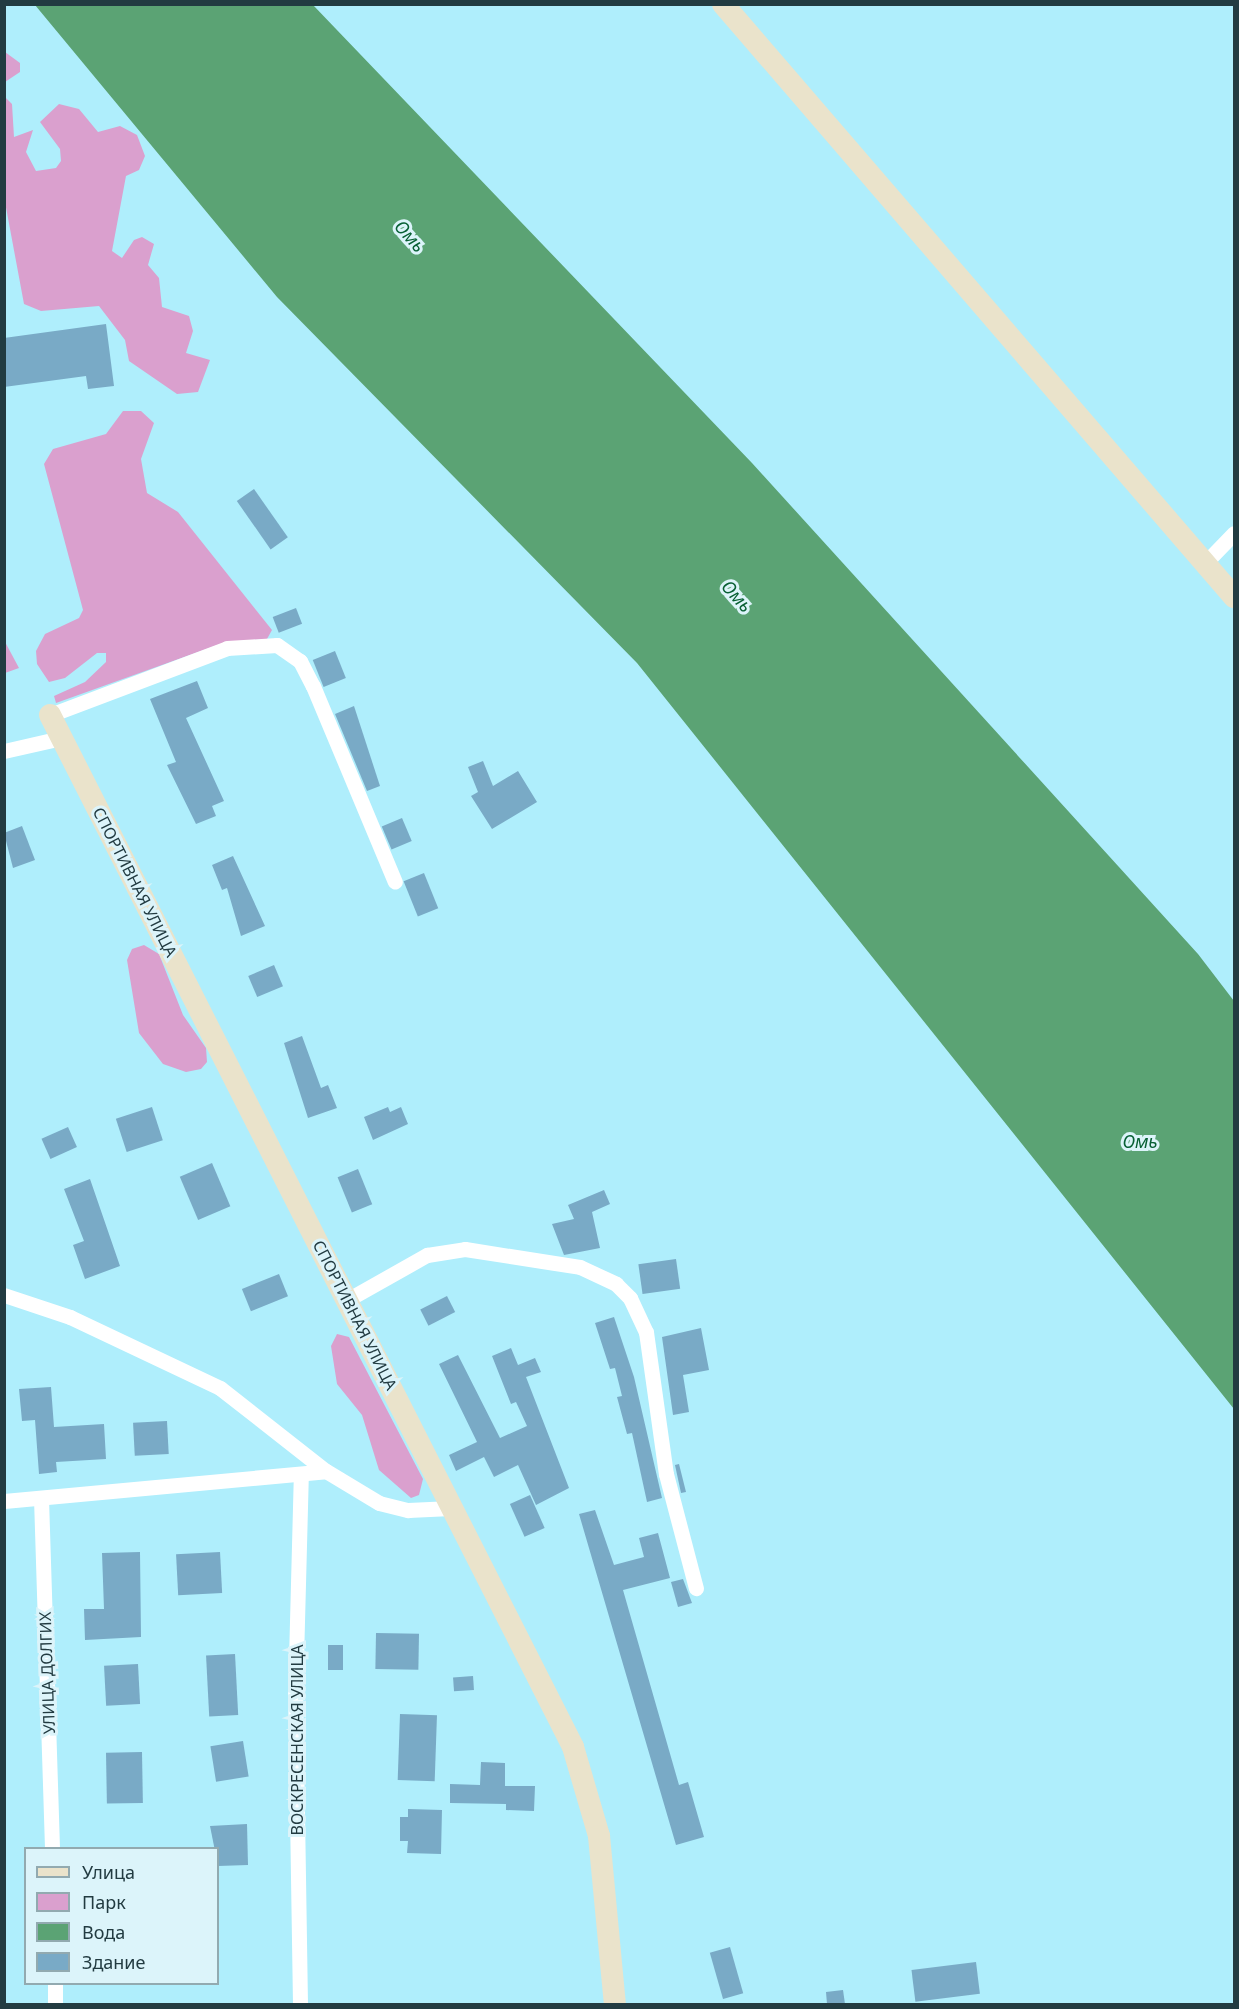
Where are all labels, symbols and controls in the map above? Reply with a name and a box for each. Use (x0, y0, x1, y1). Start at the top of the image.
water label: Омь (390, 216, 430, 256)
water label: Омь (717, 576, 757, 616)
street label: СПОРТИВНАЯ УЛИЦА (89, 804, 181, 960)
water label: Омь (1122, 1130, 1158, 1152)
street label: СПОРТИВНАЯ УЛИЦА (309, 1237, 401, 1393)
street label: УЛИЦА ДОЛГИХ (35, 1612, 59, 1734)
street label: ВОСКРЕСЕНСКАЯ УЛИЦА (287, 1645, 307, 1835)
legend (24, 1847, 219, 1985)
text: Улица (82, 1860, 135, 1884)
text: Парк (82, 1890, 126, 1914)
text: Вода (82, 1920, 125, 1944)
text: Здание (82, 1950, 145, 1974)

